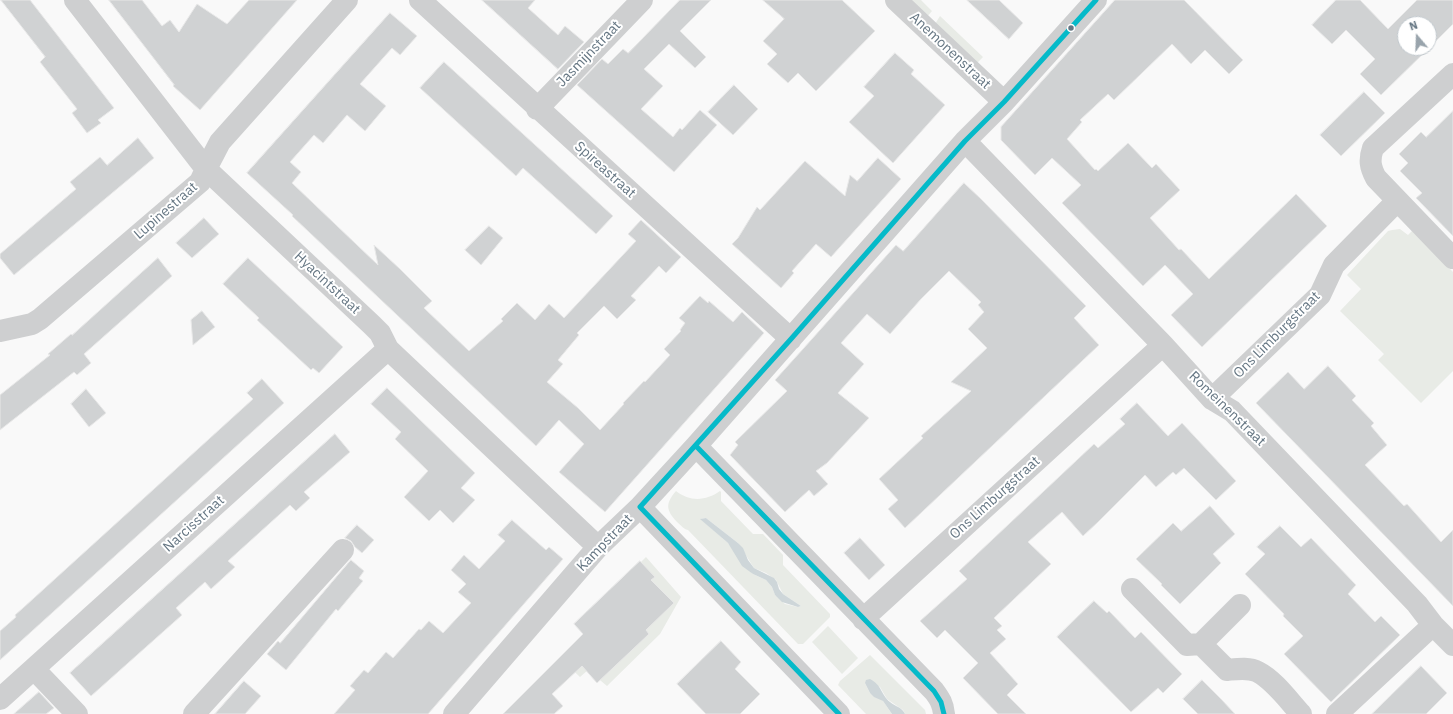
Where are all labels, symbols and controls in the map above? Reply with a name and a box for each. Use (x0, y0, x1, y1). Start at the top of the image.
street label: Anemonenstraat (906, 9, 994, 93)
north arrow (1397, 16, 1437, 56)
street label: Jasmijnstraat (553, 18, 625, 90)
text: N (1407, 18, 1419, 34)
unlabelled marker (1066, 23, 1076, 33)
street label: Spireastraat (571, 138, 639, 202)
street label: Lupinestraat (131, 179, 201, 243)
street label: Hyacintstraat (290, 248, 364, 318)
street label: Ons Limburgstraat (1230, 288, 1324, 382)
street label: Romeinenstraat (1185, 368, 1269, 450)
street label: Ons Limburgstraat (946, 453, 1044, 543)
street label: Narcisstraat (160, 492, 228, 556)
street label: Kampstraat (574, 511, 636, 575)

